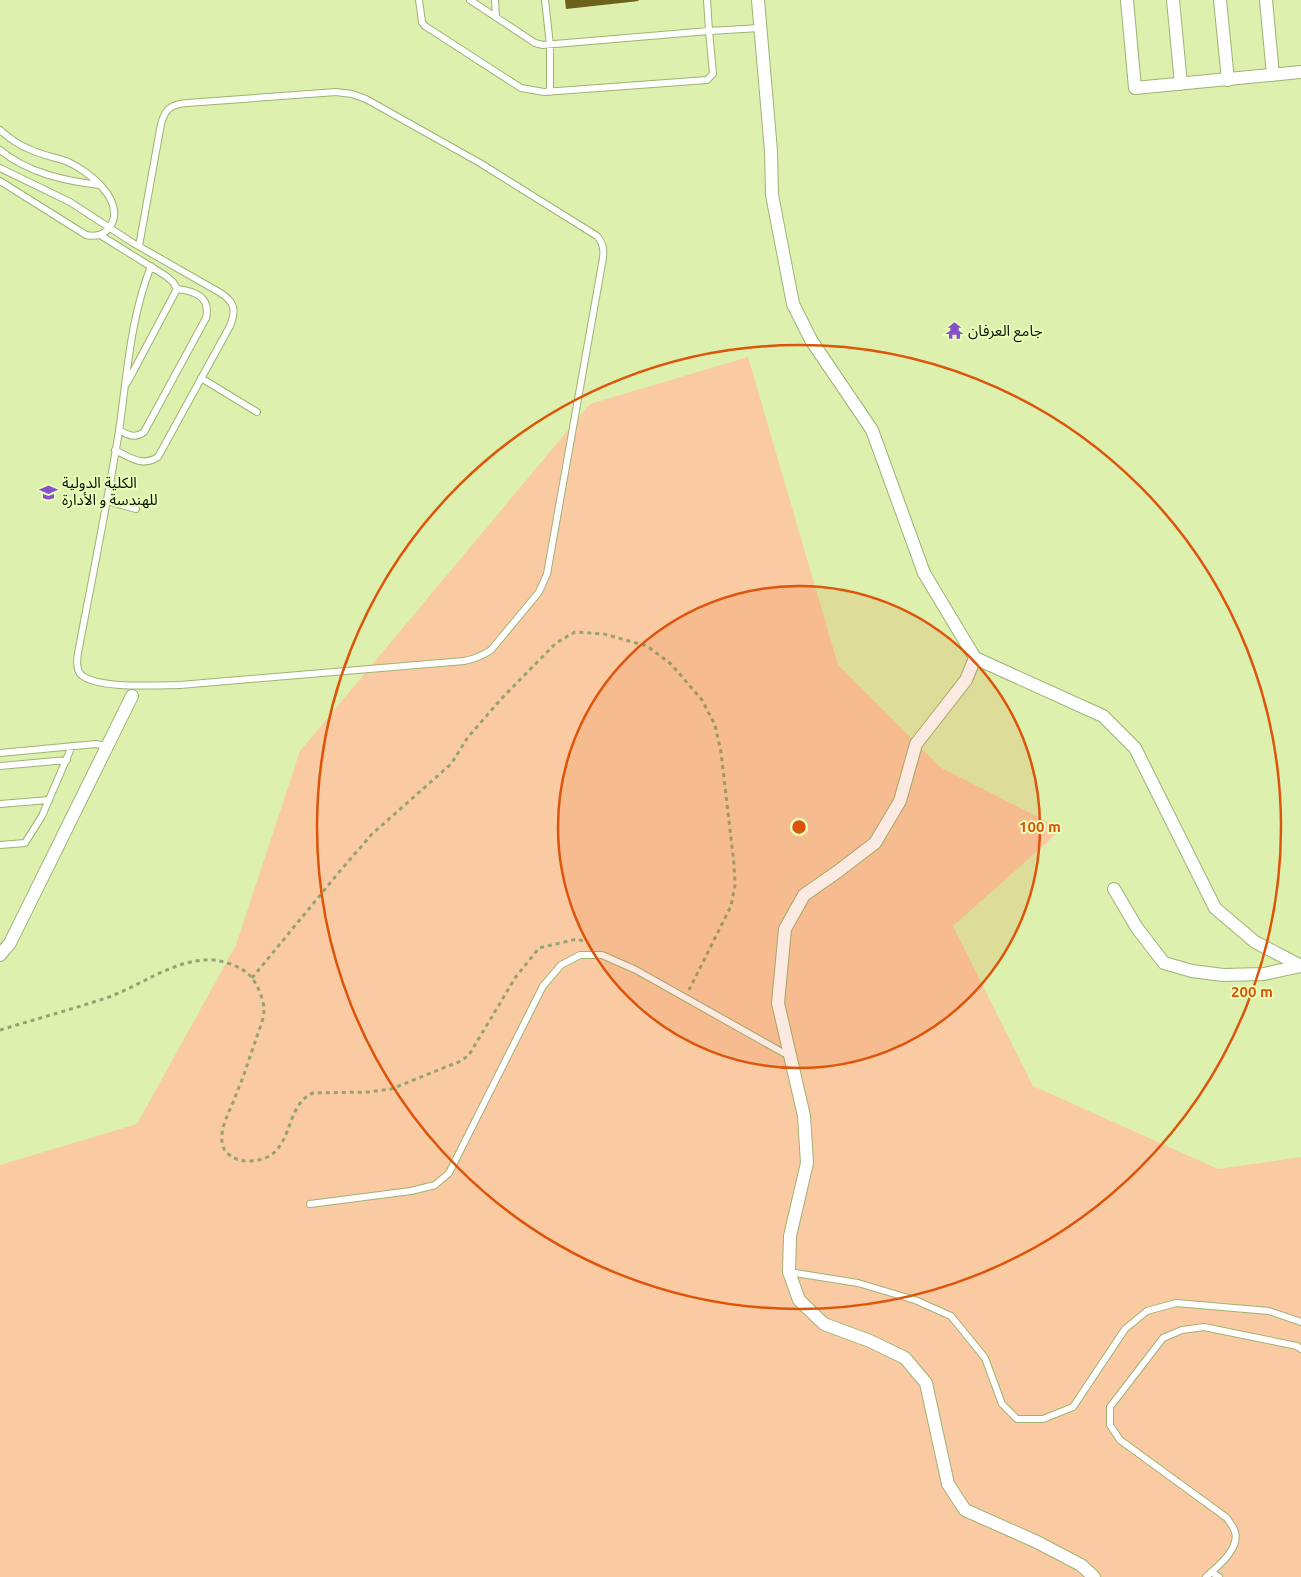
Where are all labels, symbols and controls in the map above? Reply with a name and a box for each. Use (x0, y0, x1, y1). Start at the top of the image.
temple icon: جامع العرفان (944, 321, 964, 341)
place label: جامع العرفان (968, 322, 1043, 343)
place label: الكلية الدولية للهندسة و الأدارة (62, 474, 158, 509)
school or university icon: الكلية الدولية للهندسة و الأدارة (38, 482, 58, 502)
centre of rings (790, 818, 808, 836)
text: 100 m (1019, 818, 1061, 835)
text: 200 m (1231, 983, 1273, 1000)

